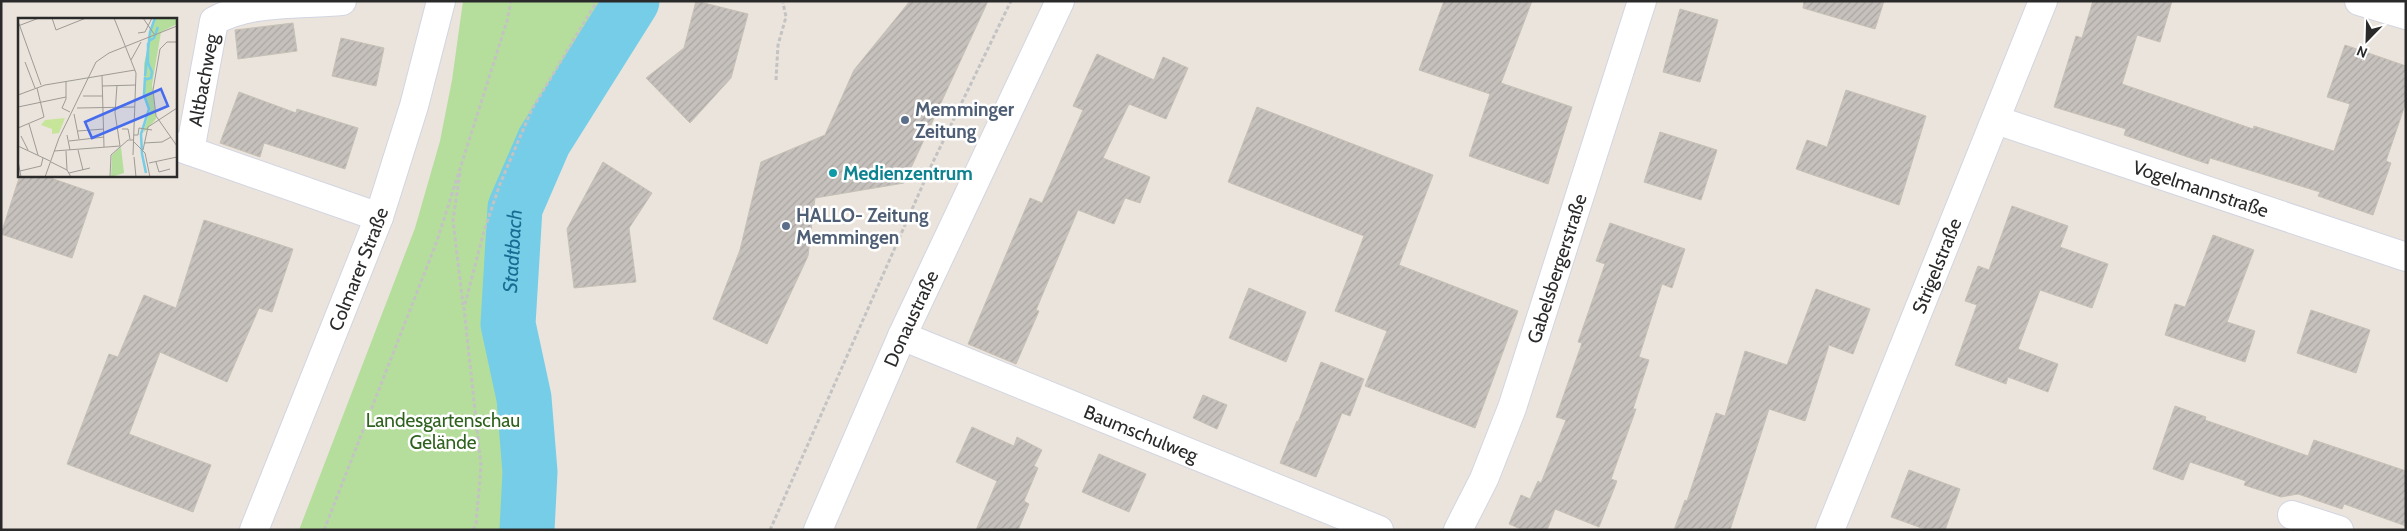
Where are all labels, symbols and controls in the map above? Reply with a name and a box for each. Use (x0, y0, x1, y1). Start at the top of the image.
north arrow (2342, 15, 2392, 65)
inset map (18, 18, 176, 176)
street label: Altbachweg (183, 31, 223, 128)
text: N (2354, 42, 2370, 62)
place label: Memminger Zeitung (915, 98, 1015, 143)
marker: Memminger Zeitung (899, 114, 911, 126)
street label: Vogelmannstraße (2130, 155, 2272, 222)
place label: Medienzentrum (843, 162, 973, 185)
marker: Medienzentrum (827, 167, 839, 179)
street label: Gabelsbergerstraße (1522, 191, 1591, 346)
street label: Colmarer Straße (323, 204, 393, 334)
place label: HALLO- Zeitung Memmingen (796, 204, 929, 249)
water label: Stadtbach (498, 209, 527, 294)
street label: Strigelstraße (1907, 214, 1966, 317)
marker: HALLO- Zeitung Memmingen (780, 220, 792, 232)
street label: Donaustraße (879, 266, 943, 370)
street label: Baumschulweg (1081, 400, 1202, 467)
park label: Landesgartenschau Gelände (366, 409, 520, 454)

